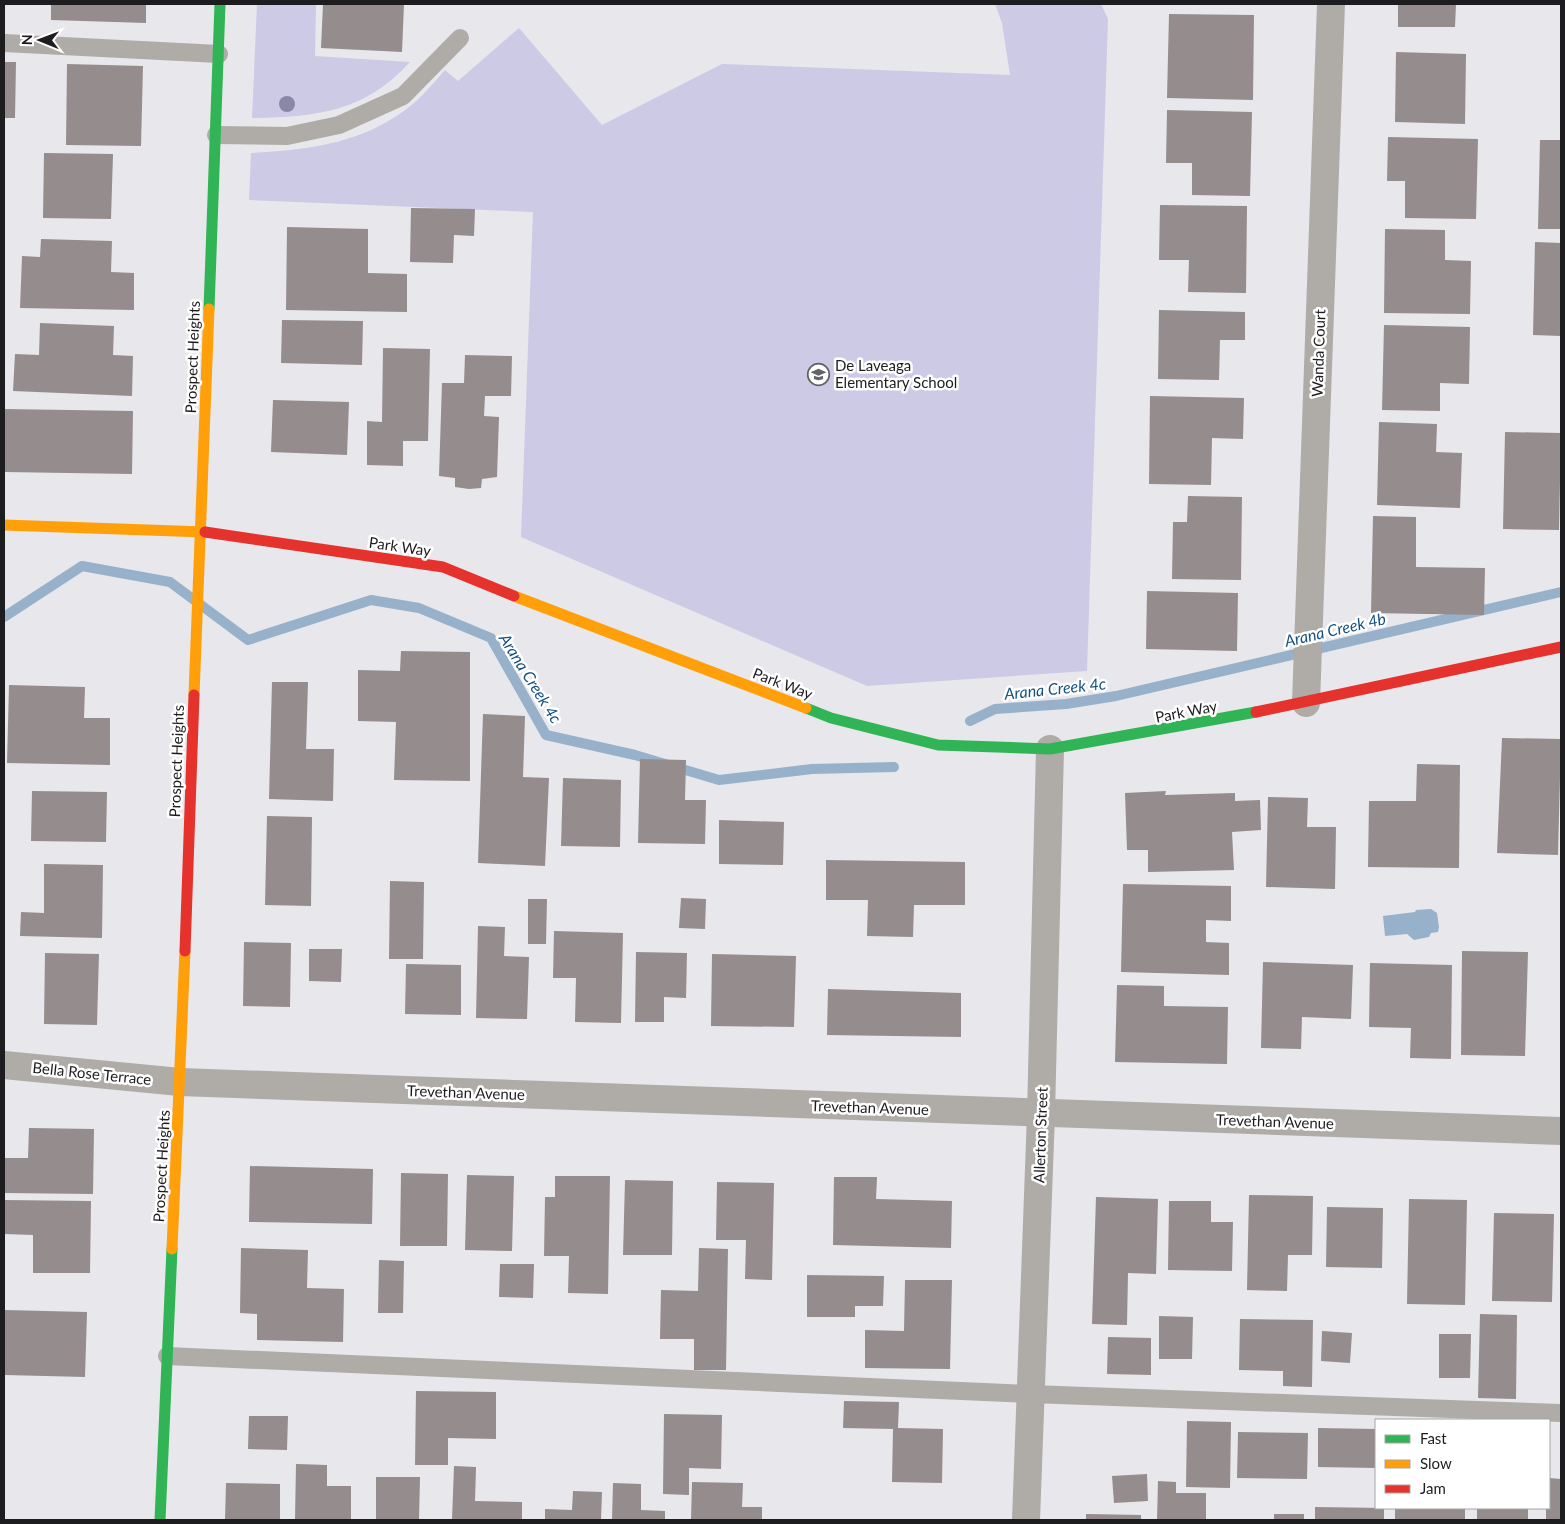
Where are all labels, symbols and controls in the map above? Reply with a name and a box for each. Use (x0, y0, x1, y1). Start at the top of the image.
north arrow (15, 15, 65, 65)
text: N (18, 34, 35, 45)
street label: Prospect Heights (181, 301, 203, 413)
street label: Wanda Court (1307, 308, 1329, 397)
place label: De Laveaga Elementary School (835, 356, 957, 391)
school or university icon: De Laveaga Elementary School (807, 362, 831, 386)
street label: Park Way (368, 533, 433, 559)
water label: Arana Creek 4b (1282, 608, 1387, 650)
water label: Arana Creek 4c (495, 629, 566, 726)
street label: Park Way (751, 663, 816, 703)
water label: Arana Creek 4c (1002, 673, 1107, 703)
street label: Park Way (1154, 696, 1219, 726)
street label: Prospect Heights (165, 705, 187, 817)
street label: Bella Rose Terrace (32, 1058, 152, 1088)
street label: Trevethan Avenue (407, 1081, 525, 1103)
street label: Allerton Street (1029, 1086, 1051, 1183)
street label: Trevethan Avenue (811, 1096, 929, 1118)
street label: Prospect Heights (149, 1109, 173, 1223)
street label: Trevethan Avenue (1216, 1110, 1334, 1132)
legend (1375, 1419, 1550, 1509)
text: Fast (1420, 1429, 1447, 1447)
text: Slow (1420, 1454, 1452, 1472)
text: Jam (1420, 1479, 1446, 1497)

